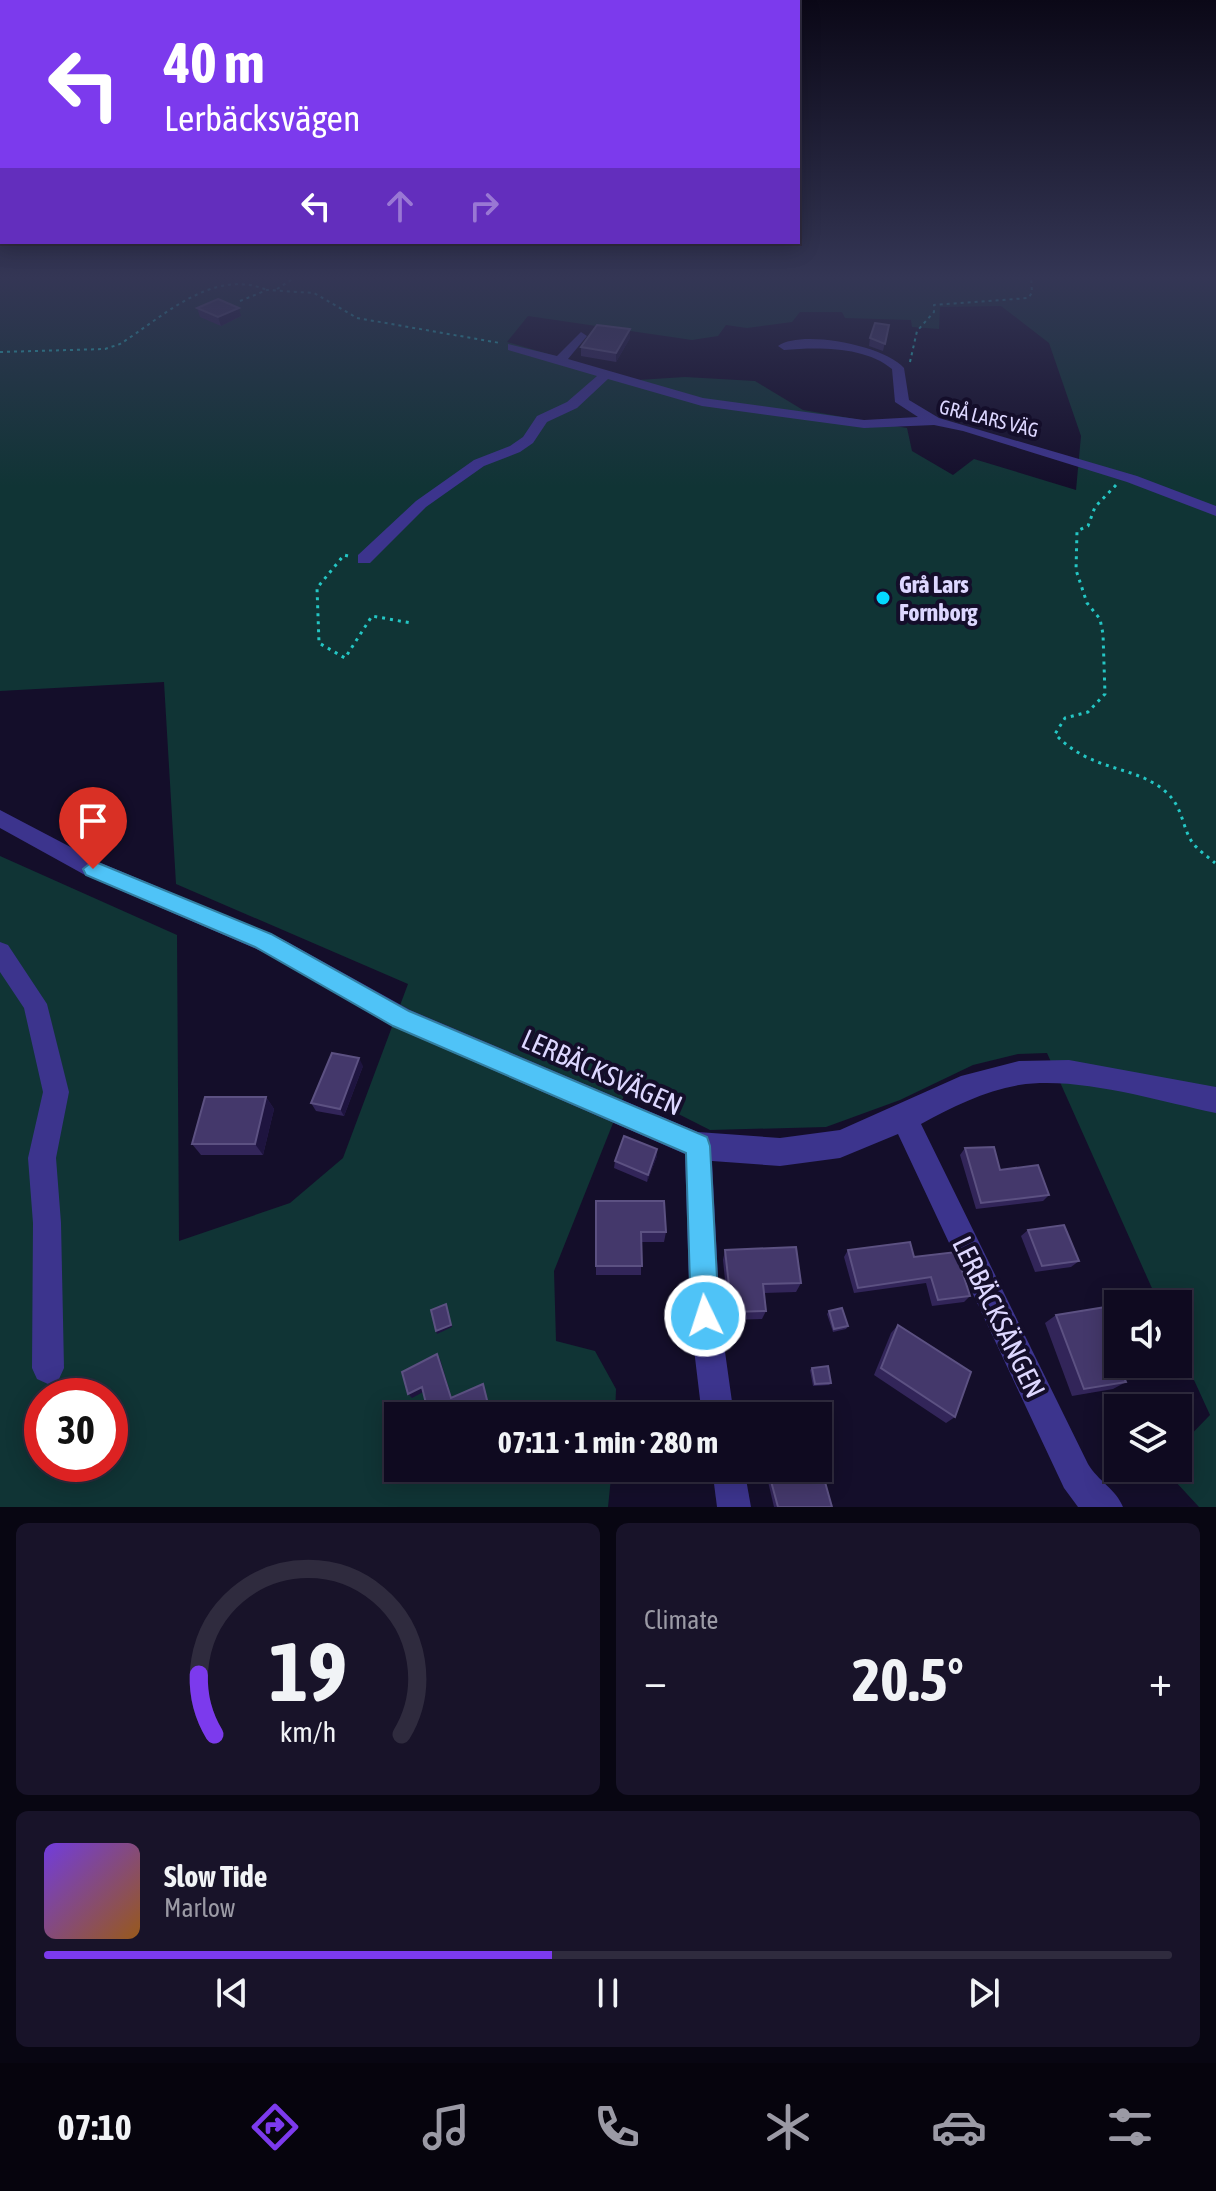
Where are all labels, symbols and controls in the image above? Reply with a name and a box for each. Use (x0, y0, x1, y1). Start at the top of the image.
text: 40 m (164, 31, 265, 95)
icon: left (32, 32, 136, 136)
text: Lerbäcksvägen (164, 97, 360, 139)
icon: left (294, 184, 338, 228)
icon: ahead (378, 184, 422, 228)
icon: right (462, 184, 506, 228)
street label: GRÅ LARS VÄG (937, 395, 1041, 441)
place label: Grå Lars Fornborg (899, 571, 978, 626)
marker: Grå Lars Fornborg (874, 589, 892, 607)
pin (59, 787, 127, 869)
icon: arrive (71, 799, 115, 843)
street label: LERBÄCKSVÄGEN (517, 1022, 687, 1122)
street label: LERBÄCKSÄNGEN (946, 1231, 1052, 1403)
position arrow (663, 1274, 747, 1358)
map controls (1104, 1290, 1192, 1482)
button: sound (1104, 1290, 1192, 1378)
speed limit sign: 30 (24, 1378, 128, 1482)
button: layers (1104, 1394, 1192, 1482)
text: 07:11 · 1 min · 280 m (498, 1425, 718, 1459)
text: Climate (644, 1605, 718, 1635)
text: 19 (269, 1623, 347, 1719)
text: 20.5° (852, 1645, 964, 1714)
text: − (644, 1655, 667, 1705)
text: + (1149, 1655, 1172, 1705)
text: km/h (280, 1715, 336, 1748)
text: Slow Tide (164, 1859, 267, 1893)
text: Marlow (164, 1893, 235, 1923)
icon: previous (210, 1971, 254, 2015)
icon: pause (586, 1971, 630, 2015)
icon: next (962, 1971, 1006, 2015)
icon: directions (247, 2099, 303, 2155)
icon: music (418, 2099, 474, 2155)
icon: phone (589, 2099, 645, 2155)
icon: climate (760, 2099, 816, 2155)
icon: car (931, 2099, 987, 2155)
icon: filters (1102, 2099, 1158, 2155)
text: 07:10 (58, 2106, 132, 2148)

